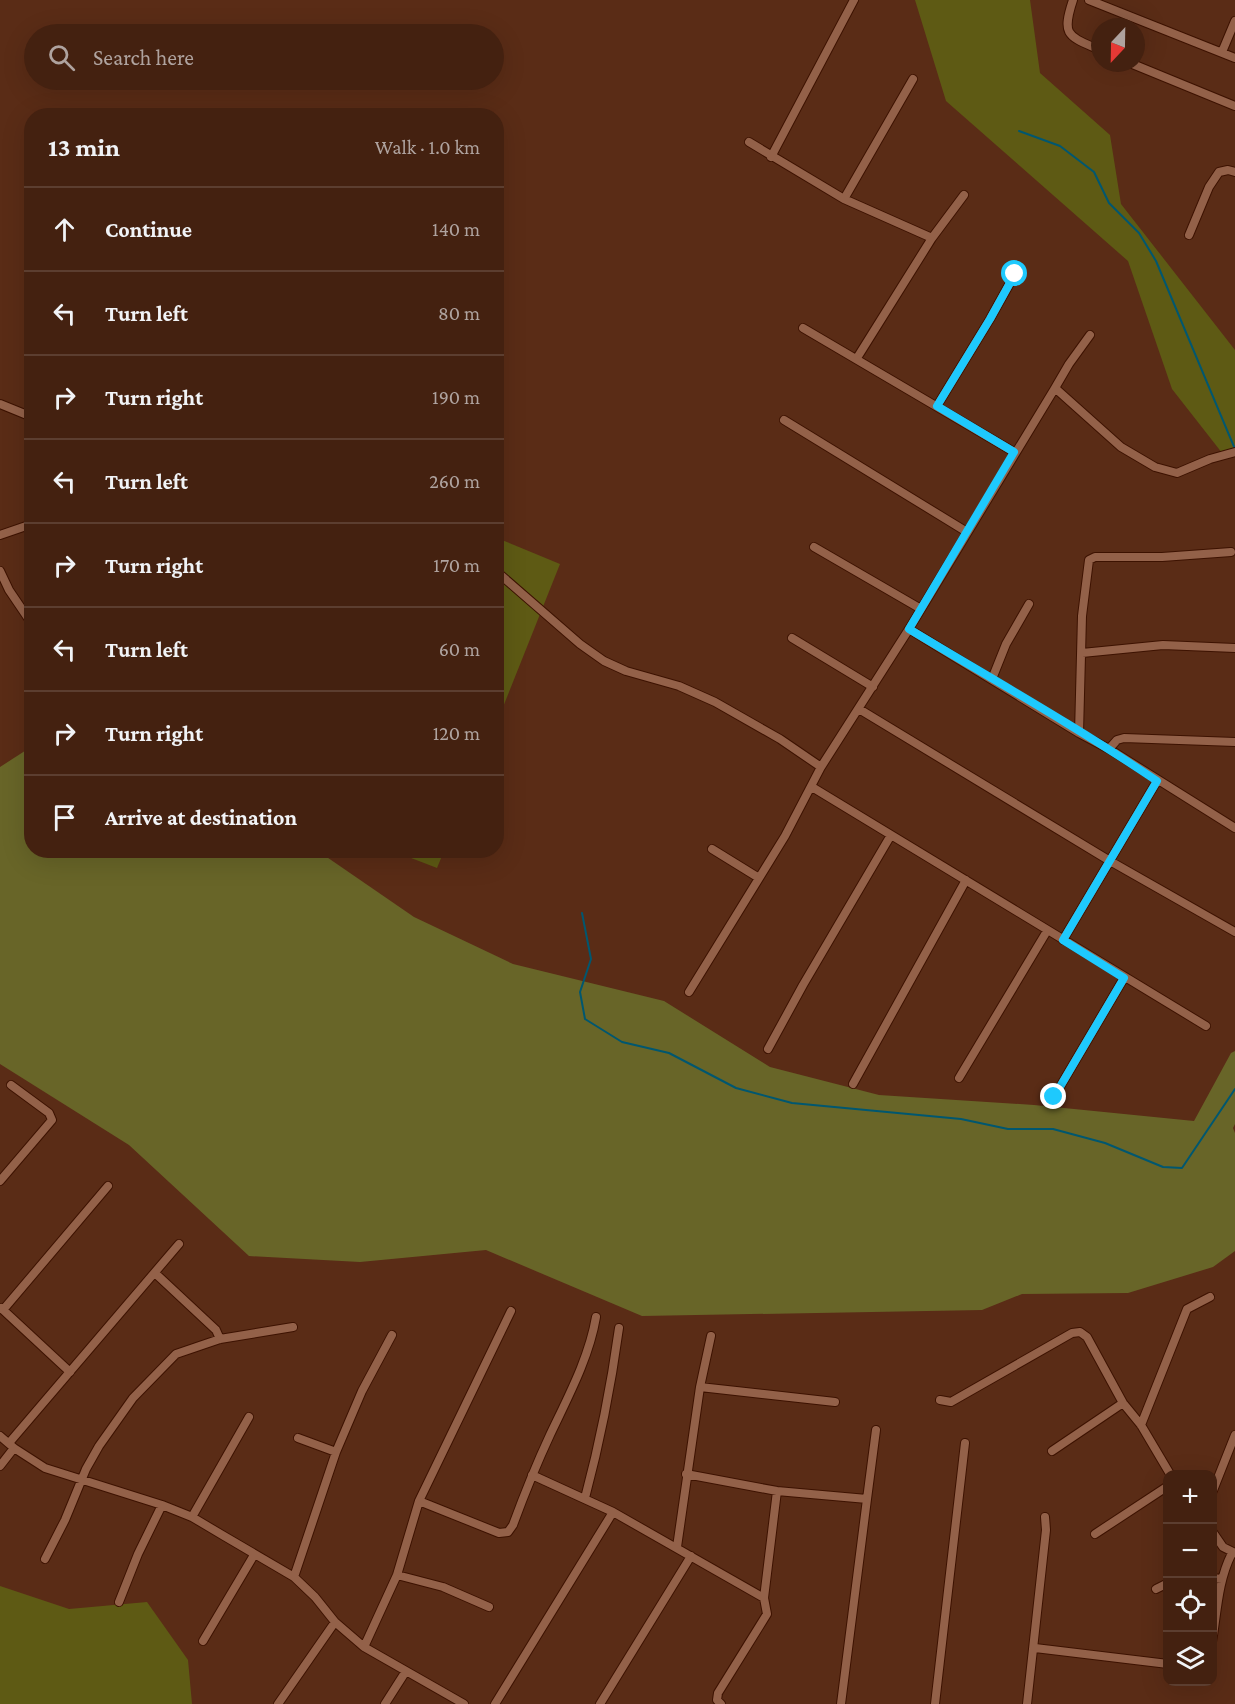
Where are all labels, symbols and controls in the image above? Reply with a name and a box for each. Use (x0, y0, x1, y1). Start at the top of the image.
north arrow (1091, 18, 1145, 72)
search box (24, 24, 504, 90)
icon: search (45, 41, 78, 74)
text: Search here (93, 45, 194, 70)
text: 13 min (48, 133, 120, 162)
text: Walk · 1.0 km (375, 136, 480, 158)
icon: ahead (48, 213, 81, 246)
text: Continue (105, 217, 192, 242)
text: 140 m (432, 218, 480, 240)
route start (1001, 260, 1027, 286)
icon: left (48, 297, 81, 330)
text: Turn left (105, 301, 188, 326)
text: 80 m (438, 302, 480, 324)
icon: right (48, 381, 81, 414)
text: Turn right (105, 385, 203, 410)
text: 190 m (432, 386, 480, 408)
icon: left (48, 465, 81, 498)
text: Turn left (105, 469, 188, 494)
text: 260 m (429, 470, 480, 492)
icon: right (48, 549, 81, 582)
text: Turn right (105, 553, 203, 578)
text: 170 m (433, 554, 480, 576)
icon: left (48, 633, 81, 666)
text: Turn left (105, 637, 188, 662)
text: 60 m (439, 638, 480, 660)
icon: right (48, 717, 81, 750)
text: Turn right (105, 721, 203, 746)
text: 120 m (433, 722, 480, 744)
icon: arrive (48, 801, 81, 834)
text: Arrive at destination (105, 805, 297, 830)
route end (1040, 1083, 1066, 1109)
map controls (1163, 1470, 1217, 1686)
button: + (1163, 1470, 1217, 1524)
button: − (1163, 1524, 1217, 1578)
button: locate (1163, 1578, 1217, 1632)
button: layers (1163, 1632, 1217, 1686)

